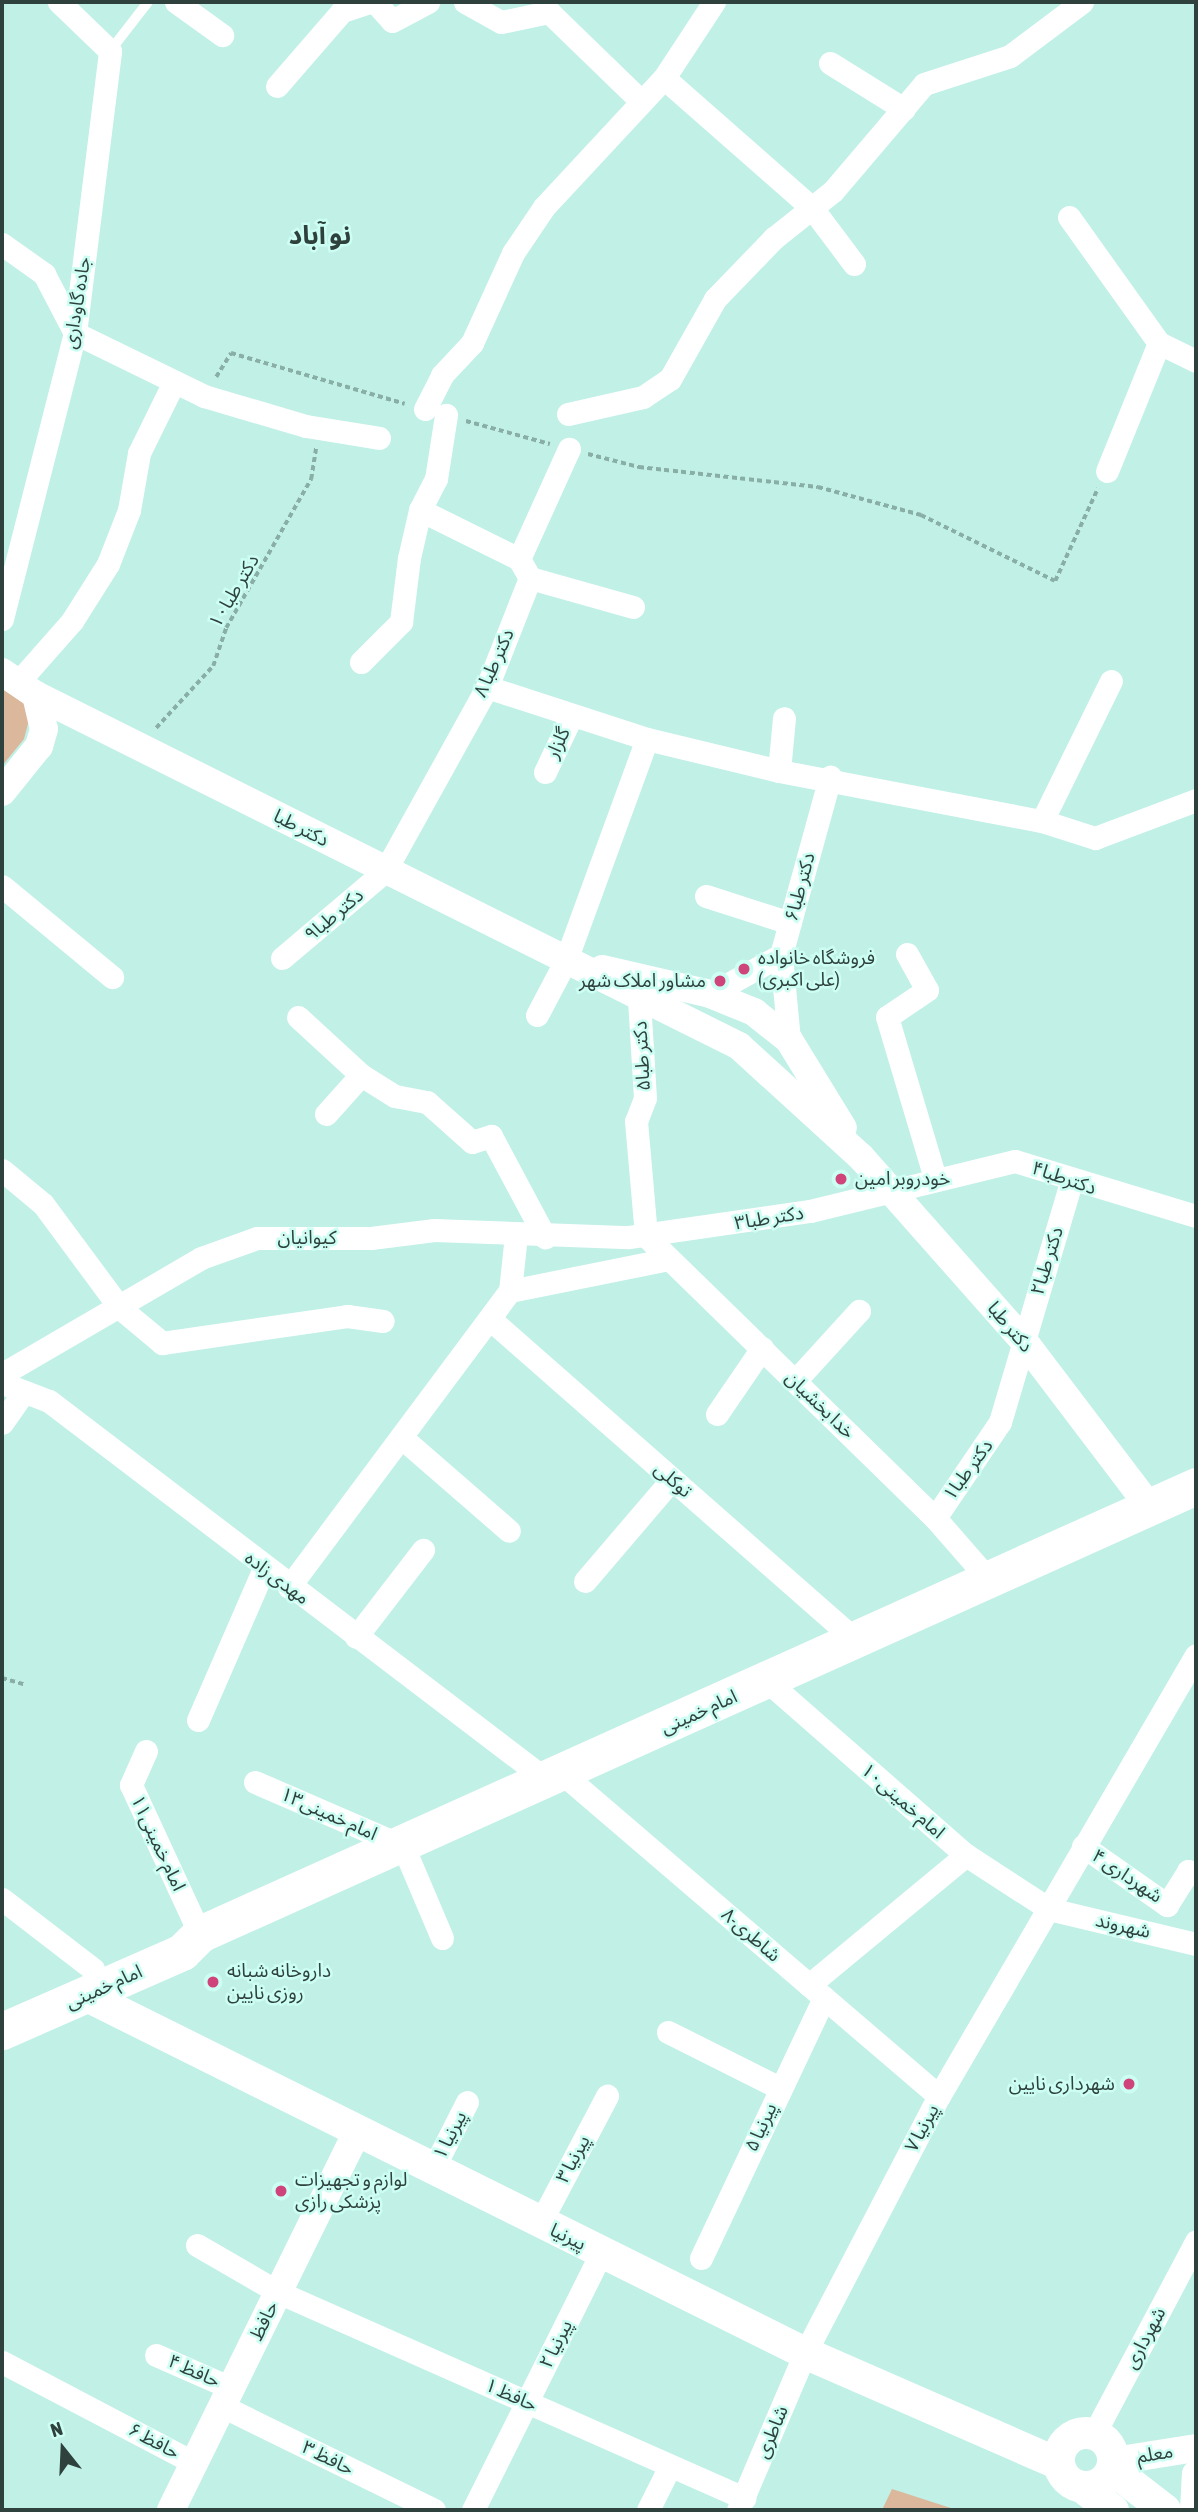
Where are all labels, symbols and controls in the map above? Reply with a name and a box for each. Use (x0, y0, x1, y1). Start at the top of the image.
district label: نو آباد (289, 220, 351, 252)
street label: جاده گاوداری (58, 255, 96, 351)
street label: دکتر طبا۱۰ (204, 550, 264, 632)
street label: دکتر طبا ۸ (469, 625, 519, 701)
street label: گلزار (541, 724, 575, 762)
street label: دکتر طبا (270, 804, 332, 852)
street label: دکتر طبا۶ (780, 850, 820, 924)
street label: دکتر طبا۹ (300, 884, 368, 946)
place label: فروشگاه خانواده (علی اکبری) (758, 947, 875, 991)
marker: فروشگاه خانواده (علی اکبری) (736, 961, 752, 977)
place label: مشاور املاک شهر (579, 970, 706, 992)
marker: مشاور املاک شهر (712, 973, 728, 989)
street label: دکتر طبا۵ (629, 1021, 655, 1091)
street label: دکترطبا۴ (1029, 1156, 1099, 1200)
place label: خودروبر امین (855, 1168, 950, 1190)
marker: خودروبر امین (833, 1171, 849, 1187)
street label: دکتر طبا۳ (733, 1201, 805, 1235)
street label: دکتر طبا۲ (1026, 1224, 1068, 1298)
street label: کیوانیان (277, 1227, 337, 1249)
street label: دکتر طبا (982, 1297, 1038, 1357)
street label: خدا بخشیان (781, 1366, 859, 1444)
street label: دکتر طبا۱ (938, 1435, 998, 1505)
street label: توکلی (650, 1458, 696, 1502)
street label: مهدی زاده (240, 1546, 314, 1610)
street label: امام خمینی (657, 1685, 741, 1739)
street label: امام خمینی۱۰ (857, 1759, 949, 1843)
street label: امام خمینی۱۳ (277, 1783, 381, 1845)
street label: امام خمینی۱۱ (126, 1791, 190, 1895)
street label: شهرداری ۴ (1087, 1844, 1167, 1908)
street label: ۸-شاطری (717, 1903, 785, 1967)
street label: شهروند (1093, 1909, 1153, 1943)
street label: امام خمینی (62, 1960, 146, 2014)
place label: داروخانه شبانه روزی نایین (227, 1960, 331, 2004)
marker: داروخانه شبانه روزی نایین (205, 1974, 221, 1990)
place label: شهرداری نایین (1009, 2073, 1115, 2095)
marker: شهرداری نایین (1121, 2076, 1137, 2092)
street label: پیرنیا ۵ (740, 2099, 782, 2155)
street label: پیرنیا ۷ (900, 2100, 944, 2156)
street label: پیرنیا ۱ (428, 2107, 472, 2163)
street label: پیرنیا ۳ (551, 2131, 595, 2187)
place label: لوازم و تجهیزات پزشکی رازی (295, 2169, 407, 2213)
marker: لوازم و تجهیزات پزشکی رازی (273, 2183, 289, 2199)
street label: پیرنیا (546, 2219, 590, 2255)
street label: حافظ (245, 2298, 283, 2344)
street label: شهرداری (1119, 2303, 1171, 2373)
street label: پیرنیا ۲ (535, 2316, 577, 2372)
street label: حافظ ۴ (164, 2350, 224, 2392)
street label: حافظ ۱ (481, 2374, 541, 2416)
street label: شاطری (751, 2402, 793, 2462)
north arrow (28, 2414, 98, 2484)
text: N (48, 2417, 65, 2441)
street label: حافظ ۶ (125, 2418, 183, 2464)
street label: حافظ ۳ (299, 2436, 357, 2480)
street label: معلم (1135, 2440, 1175, 2468)

